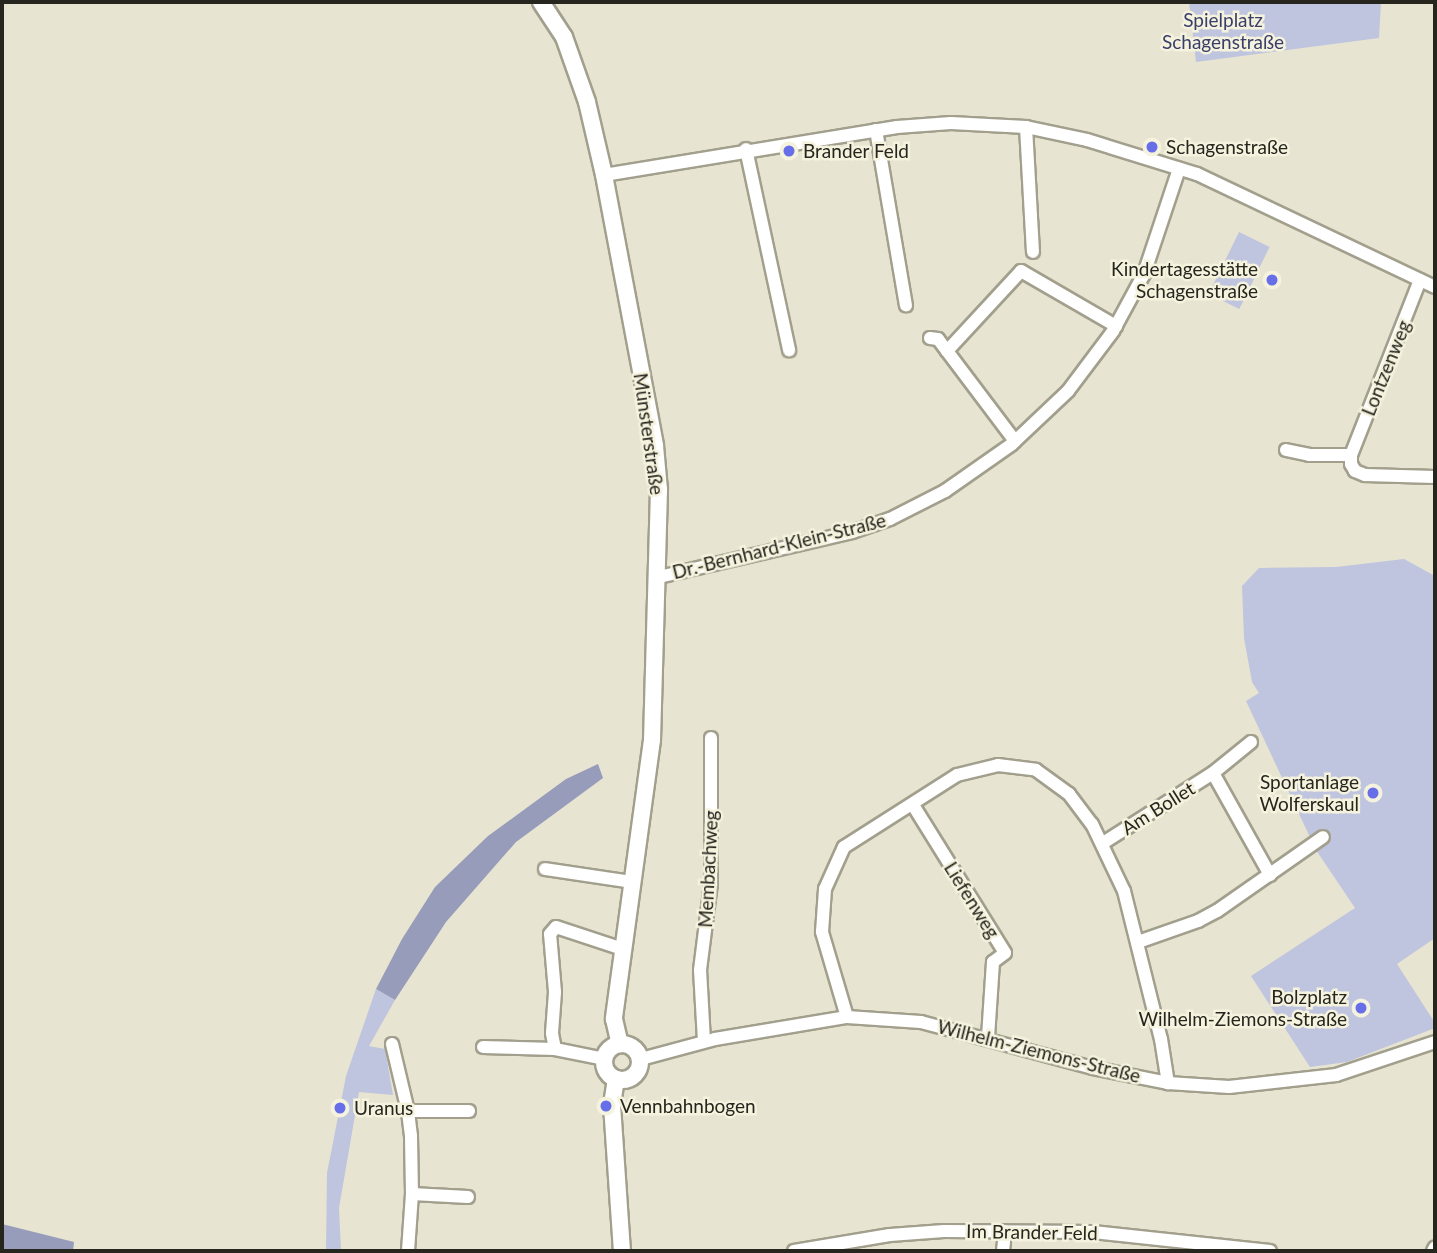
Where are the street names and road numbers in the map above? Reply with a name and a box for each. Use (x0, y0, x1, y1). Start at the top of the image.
street label: Lontzenweg (1357, 317, 1415, 419)
street label: Münsterstraße (629, 372, 669, 496)
street label: Dr.-Bernhard-Klein-Straße (670, 508, 888, 584)
street label: Am Bollet (1117, 777, 1199, 839)
street label: Membachweg (694, 810, 722, 928)
street label: Liefenweg (940, 858, 1004, 942)
street label: Wilhelm-Ziemons-Straße (935, 1015, 1143, 1087)
street label: Im Brander Feld (966, 1219, 1098, 1245)

